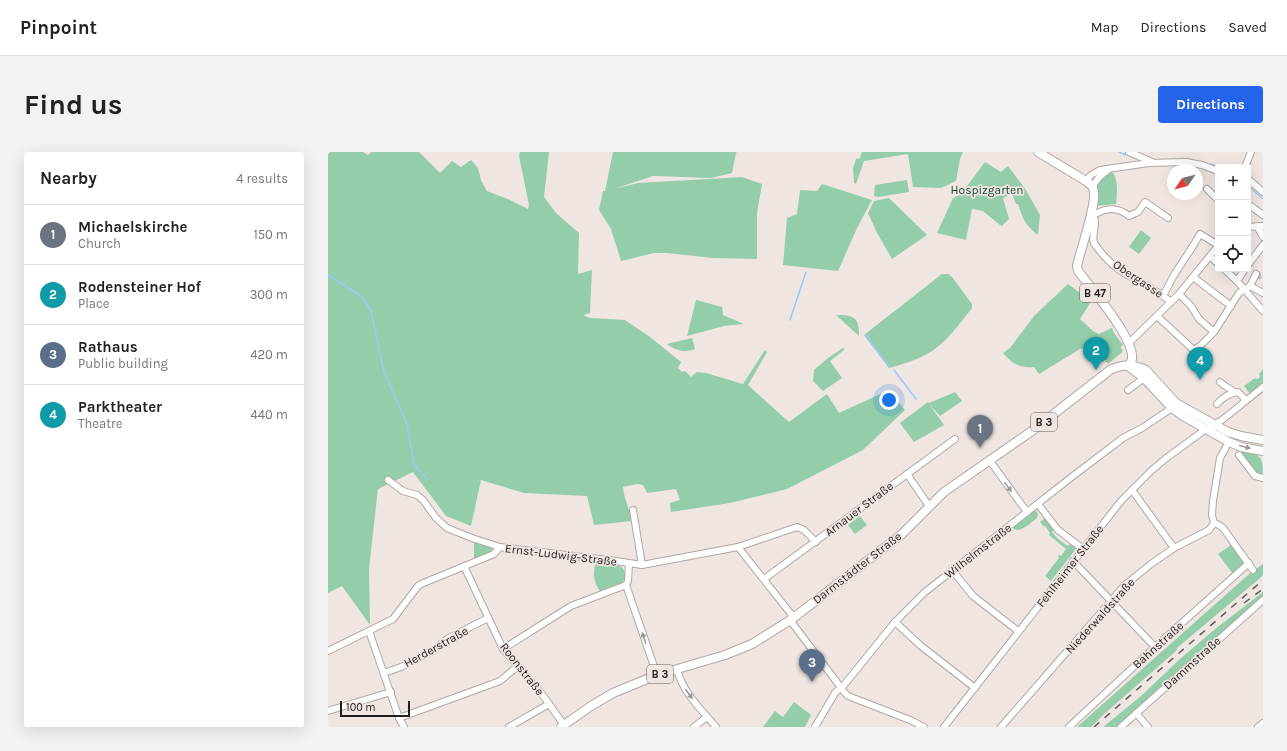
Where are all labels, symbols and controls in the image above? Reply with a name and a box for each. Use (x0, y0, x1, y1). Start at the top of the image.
text: Pinpoint (20, 17, 97, 39)
text: Map (1091, 19, 1119, 36)
text: Directions (1141, 19, 1206, 36)
text: Saved (1228, 19, 1267, 36)
button: Directions (1158, 86, 1263, 123)
text: Find us (24, 88, 123, 121)
north arrow (1167, 164, 1203, 200)
map controls (1215, 164, 1251, 272)
button: + (1215, 164, 1251, 200)
text: Nearby (40, 168, 97, 188)
text: 4 results (236, 171, 288, 186)
park label: Hospizgarten (951, 183, 1023, 197)
button: − (1215, 200, 1251, 236)
text: Michaelskirche (78, 218, 187, 236)
text: 1 (51, 227, 55, 242)
text: 150 m (253, 227, 288, 242)
text: Church (78, 236, 121, 251)
button: locate (1215, 236, 1251, 272)
street label: Obergasse (1110, 257, 1166, 301)
text: Rodensteiner Hof (78, 278, 201, 296)
road number: B 47 (1080, 284, 1110, 302)
text: 2 (49, 287, 57, 302)
text: 300 m (250, 287, 288, 302)
text: Place (78, 296, 109, 311)
pin: 2 (1083, 337, 1109, 370)
text: Rathaus (78, 338, 138, 356)
text: 3 (49, 347, 57, 362)
text: 420 m (250, 347, 288, 362)
pin: 4 (1187, 347, 1213, 380)
text: Public building (78, 356, 168, 371)
your location (879, 390, 899, 410)
text: Parktheater (78, 398, 162, 416)
text: 4 (49, 407, 57, 422)
text: 440 m (251, 407, 288, 422)
road number: B 3 (1031, 413, 1057, 431)
pin: 1 (967, 415, 993, 448)
text: Theatre (78, 416, 122, 431)
one-way arrow (1239, 445, 1251, 451)
street label: Arnauer Straße (822, 479, 896, 539)
one-way arrow (1004, 481, 1012, 492)
street label: Wilhelmstraße (942, 521, 1014, 581)
street label: Fehlheimer Straße (1034, 522, 1106, 610)
street label: Darmstädter Straße (810, 529, 904, 607)
street label: Ernst-Ludwig-Straße (504, 541, 618, 569)
street label: Niederwaldstraße (1062, 575, 1138, 657)
street label: Bahnstraße (1130, 618, 1186, 672)
street label: Herderstraße (401, 624, 471, 670)
one-way arrow (641, 632, 647, 644)
street label: Dammstraße (1160, 634, 1224, 692)
street label: Roonstraße (497, 640, 547, 698)
pin: 3 (799, 649, 825, 682)
road number: B 3 (647, 665, 673, 683)
one-way arrow (684, 689, 693, 700)
scale bar (340, 699, 410, 718)
text: 100 m (346, 701, 376, 714)

